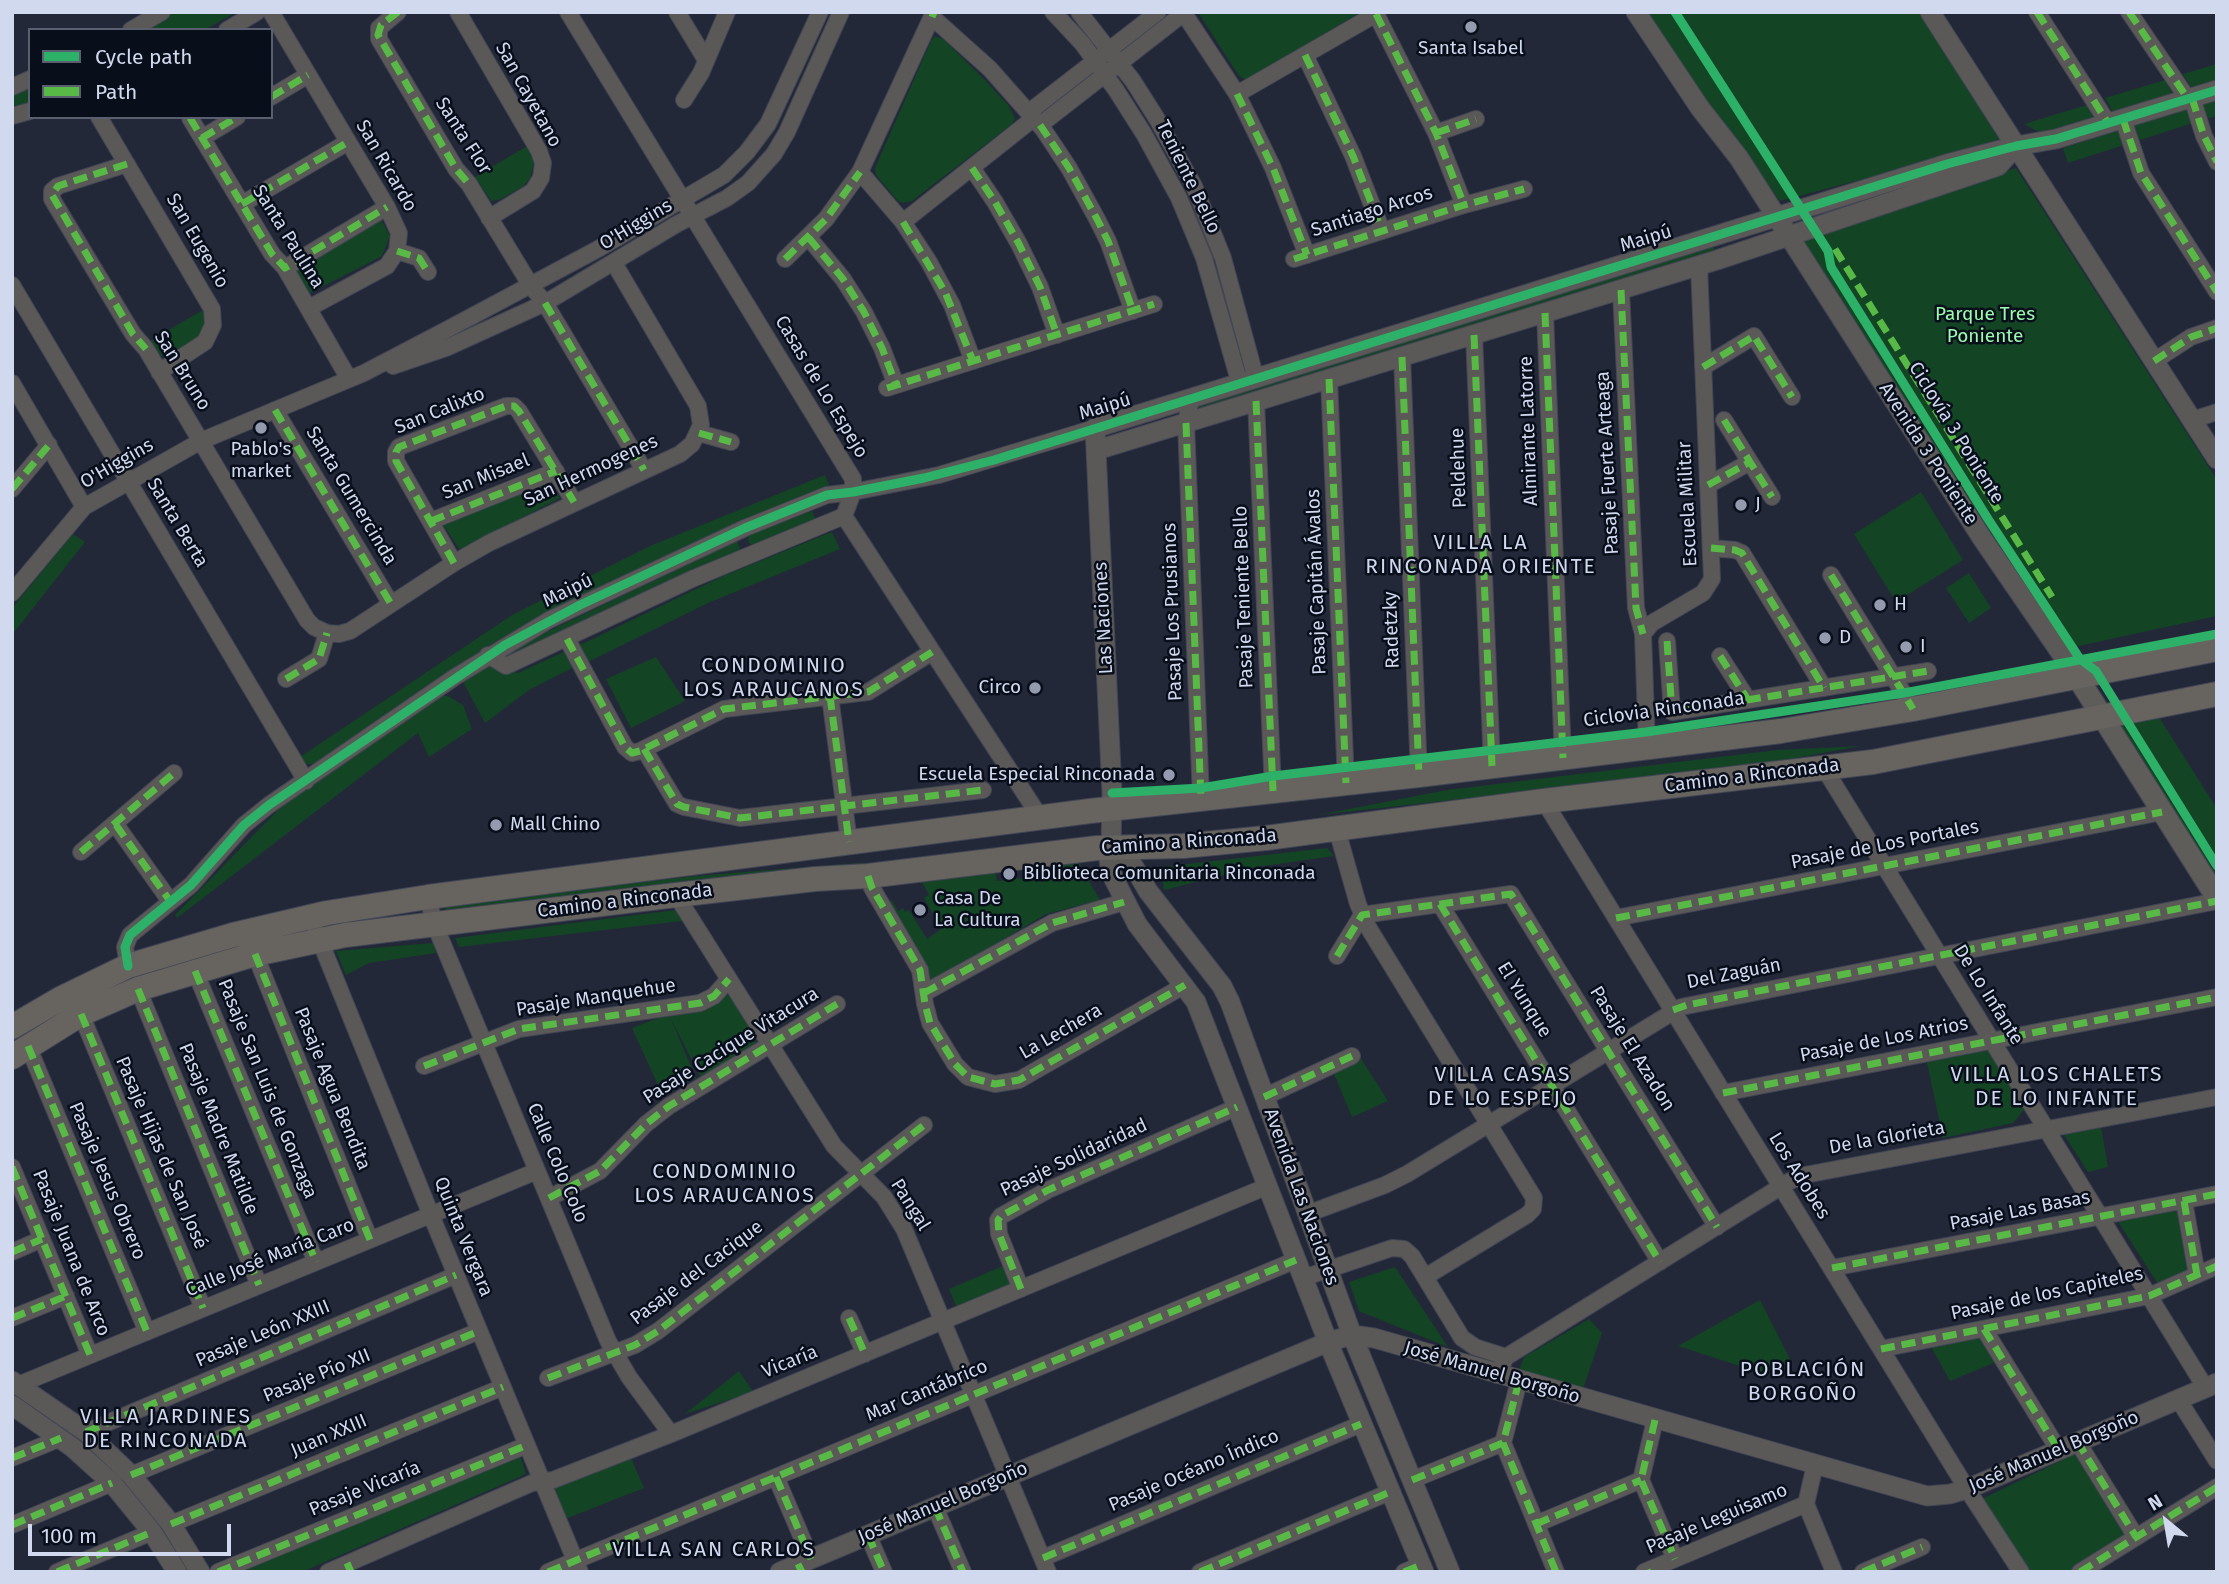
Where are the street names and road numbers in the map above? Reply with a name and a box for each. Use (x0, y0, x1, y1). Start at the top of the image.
street label: San Cayetano (490, 39, 566, 151)
street label: Santa Flor (430, 93, 496, 179)
street label: San Ricardo (351, 116, 421, 216)
street label: Teniente Bello (1151, 117, 1225, 237)
street label: Santa Paulina (247, 181, 329, 293)
street label: Santiago Arcos (1308, 182, 1436, 242)
street label: San Eugenio (161, 190, 233, 292)
street label: O'Higgins (596, 194, 676, 256)
street label: Maipú (1617, 220, 1675, 258)
street label: Casas de Lo Espejo (769, 312, 873, 462)
street label: San Bruno (149, 327, 215, 415)
street label: Almirante Latorre (1515, 356, 1543, 506)
street label: Ciclovía 3 Poniente (1903, 358, 2009, 508)
street label: Pasaje Fuerte Arteaga (1592, 371, 1624, 555)
street label: Avenida 3 Poniente (1874, 379, 1982, 529)
street label: San Calixto (392, 383, 488, 439)
street label: Maipú (1076, 388, 1134, 426)
street label: Santa Gumercinda (301, 423, 401, 569)
street label: Peldehue (1446, 427, 1472, 509)
street label: San Hermogenes (520, 430, 662, 512)
street label: O'Higgins (76, 434, 158, 494)
street label: Escuela Militar (1673, 441, 1703, 567)
street label: San Misael (439, 449, 533, 505)
street label: Santa Berta (141, 474, 213, 572)
street label: Pasaje Capitán Ávalos (1302, 489, 1332, 675)
street label: Pasaje Teniente Bello (1229, 505, 1259, 689)
street label: Pasaje Los Prusianos (1158, 522, 1188, 702)
street label: Las Naciones (1090, 561, 1118, 675)
street label: Maipú (539, 569, 597, 613)
street label: Radetzky (1379, 591, 1405, 669)
street label: Ciclovia Rinconada (1582, 687, 1746, 733)
street label: Camino a Rinconada (1663, 754, 1841, 798)
street label: Pasaje de Los Portales (1789, 816, 1981, 874)
street label: Camino a Rinconada (1100, 824, 1278, 860)
street label: Camino a Rinconada (536, 879, 714, 923)
street label: De Lo Infante (1948, 941, 2028, 1049)
street label: Del Zaguán (1685, 954, 1783, 994)
street label: El Yunque (1492, 958, 1556, 1042)
street label: Pasaje Manquehue (515, 974, 677, 1022)
street label: Pasaje San Luis de Gonzaga (212, 976, 322, 1202)
street label: Pasaje El Azadon (1584, 982, 1680, 1116)
street label: Pasaje Cacique Vitacura (639, 983, 823, 1109)
street label: La Lechera (1016, 999, 1106, 1065)
street label: Pasaje Agua Bendita (289, 1004, 375, 1174)
street label: Pasaje de Los Atrios (1798, 1013, 1970, 1067)
street label: Pasaje Madre Matilde (173, 1040, 263, 1218)
street label: Pasaje Hijas de San José (110, 1053, 212, 1253)
street label: Pasaje Jesus Obrero (63, 1099, 151, 1263)
street label: Calle Colo Colo (522, 1100, 592, 1226)
street label: Avenida Las Naciones (1258, 1106, 1344, 1288)
street label: Pasaje Solidaridad (997, 1114, 1151, 1202)
street label: De la Glorieta (1827, 1117, 1947, 1159)
street label: Los Adobes (1763, 1128, 1835, 1224)
street label: Pasaje Juana de Arco (27, 1166, 115, 1340)
street label: Quinta Vergara (429, 1174, 497, 1300)
street label: Pangal (885, 1175, 935, 1235)
street label: Pasaje Las Basas (1948, 1186, 2092, 1236)
street label: Calle José María Caro (182, 1214, 358, 1302)
street label: Pasaje del Cacique (626, 1216, 768, 1330)
street label: Pasaje de los Capiteles (1949, 1262, 2145, 1326)
street label: Pasaje León XXIII (192, 1295, 334, 1373)
street label: José Manuel Borgoño (1401, 1337, 1583, 1409)
street label: Vicaría (759, 1341, 821, 1383)
street label: Pasaje Pío XII (260, 1344, 374, 1408)
street label: Mar Cantábrico (863, 1355, 991, 1427)
street label: José Manuel Borgoño (1966, 1406, 2142, 1498)
street label: Juan XXIII (287, 1410, 371, 1462)
street label: Pasaje Océano Índico (1106, 1425, 1282, 1517)
street label: Pasaje Vicaría (306, 1456, 424, 1522)
street label: José Manuel Borgoño (855, 1457, 1031, 1549)
street label: Pasaje Leguisamo (1643, 1479, 1791, 1559)

